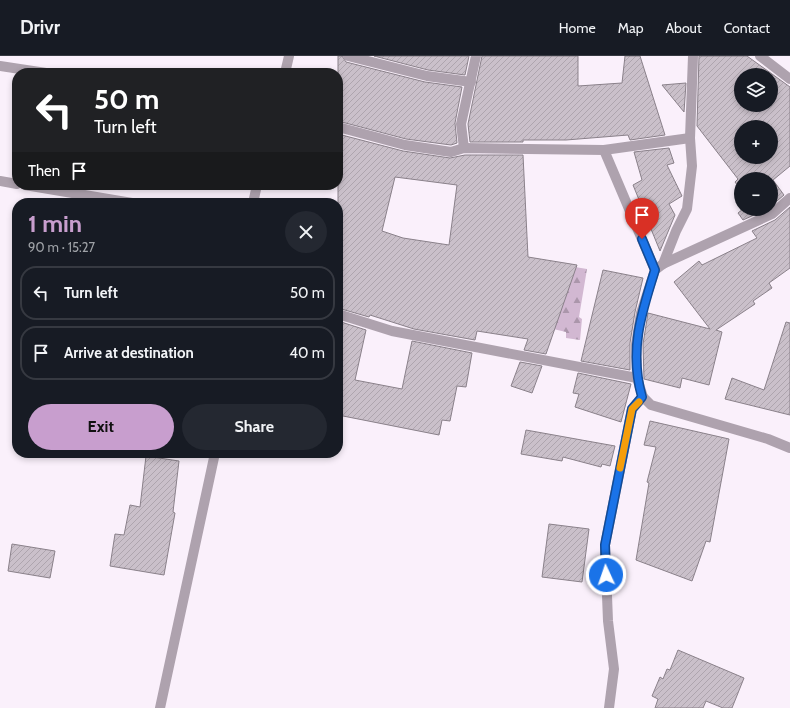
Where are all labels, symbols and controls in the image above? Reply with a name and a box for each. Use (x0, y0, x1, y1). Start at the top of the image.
text: Drivr (20, 16, 60, 39)
text: Home (559, 19, 596, 37)
text: Map (618, 19, 643, 37)
text: About (665, 19, 702, 37)
text: Contact (724, 19, 770, 37)
map controls (734, 68, 778, 216)
button: layers (734, 68, 778, 112)
text: 50 m (94, 82, 159, 116)
icon: left (28, 84, 80, 136)
text: Turn left (94, 116, 157, 138)
button: + (734, 120, 778, 164)
icon: arrive (68, 160, 90, 182)
text: Then (28, 162, 60, 180)
button: − (734, 172, 778, 216)
pin (625, 198, 659, 239)
icon: arrive (631, 204, 653, 226)
text: 1 min (28, 209, 82, 238)
button: close (285, 211, 327, 253)
text: 90 m · 15:27 (28, 239, 95, 255)
icon: left (30, 282, 52, 304)
text: Turn left (64, 284, 118, 302)
text: 50 m (290, 284, 325, 302)
icon: arrive (30, 342, 52, 364)
text: Arrive at destination (64, 344, 194, 362)
text: 40 m (289, 344, 325, 362)
button: Exit (28, 404, 174, 450)
button: Share (182, 404, 327, 450)
position arrow (585, 554, 627, 596)

